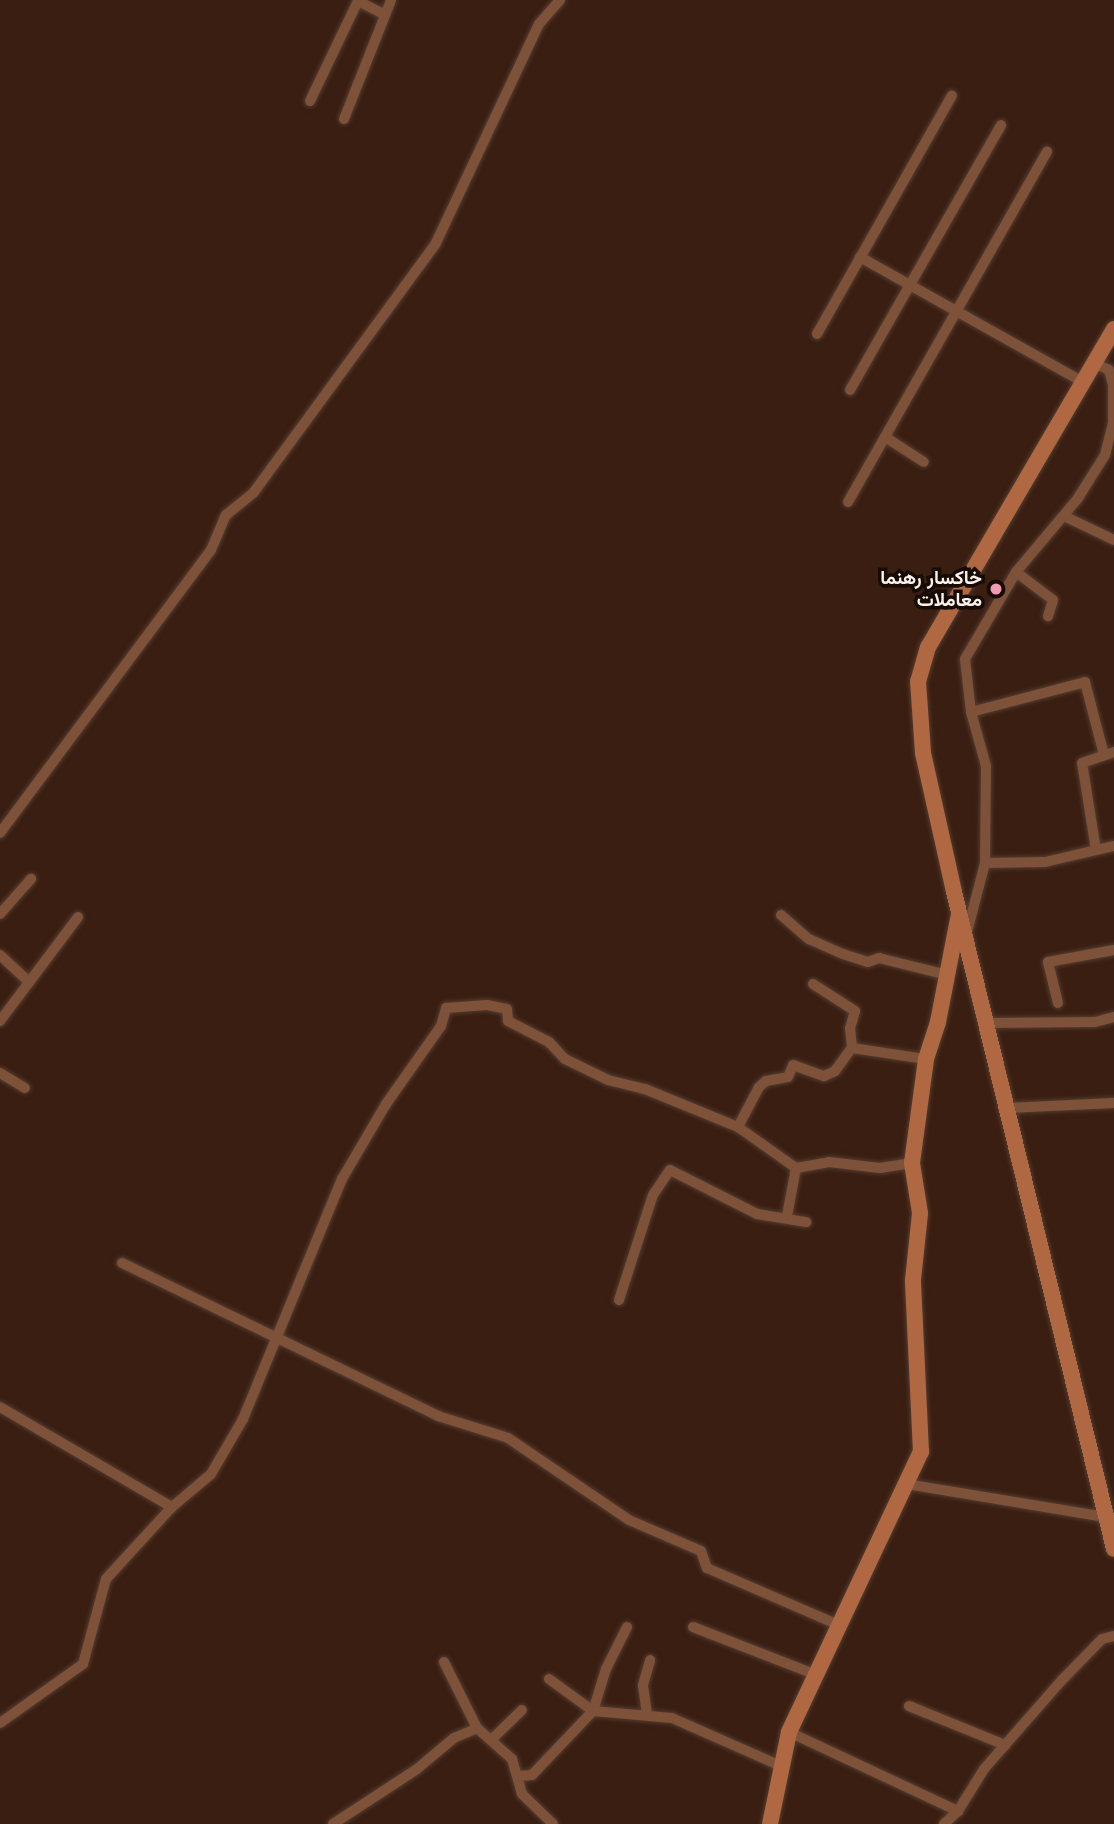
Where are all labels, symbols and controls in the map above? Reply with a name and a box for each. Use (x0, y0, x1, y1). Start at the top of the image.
place label: خاکسار رهنما معاملات (880, 567, 982, 611)
marker: خاکسار رهنما معاملات (988, 581, 1004, 597)

